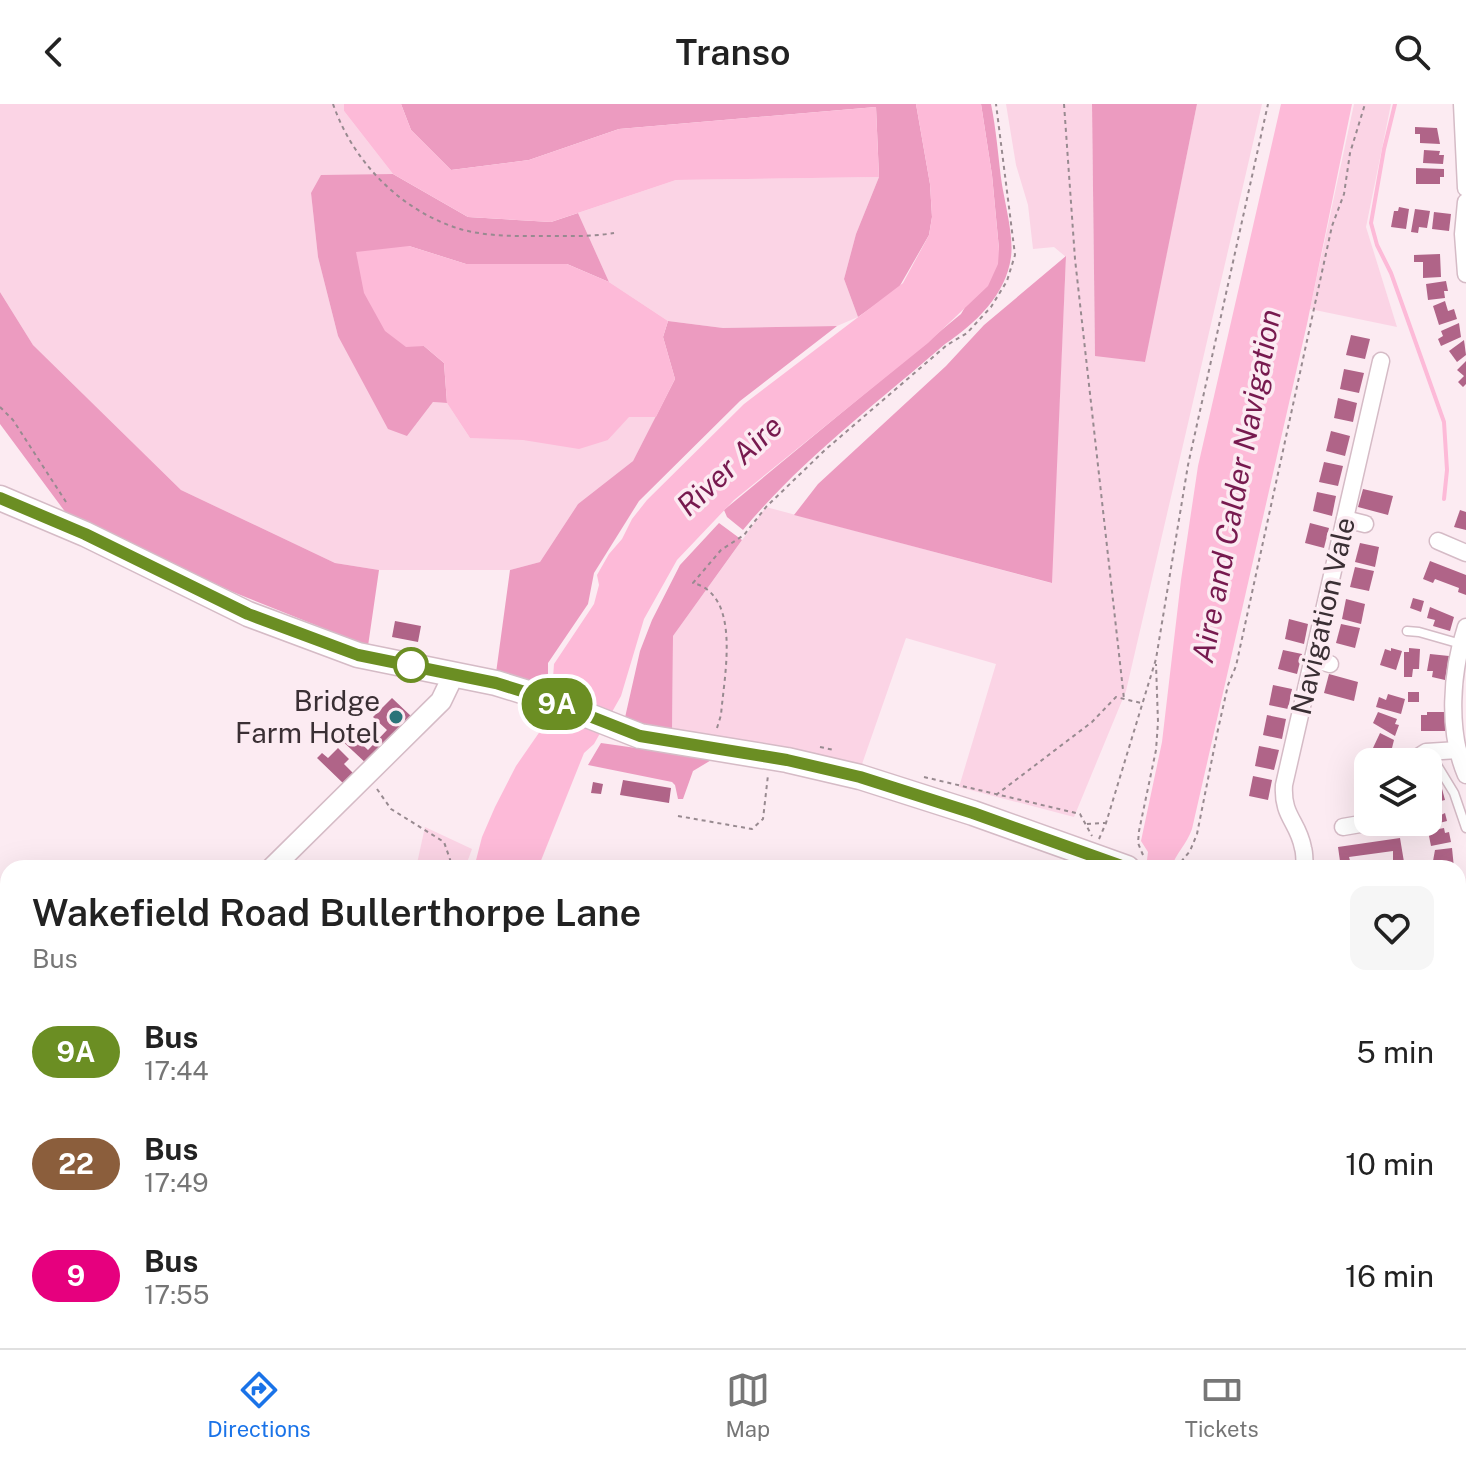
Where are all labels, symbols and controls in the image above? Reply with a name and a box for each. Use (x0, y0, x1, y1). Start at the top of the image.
icon: back (32, 30, 76, 74)
icon: search (1390, 30, 1434, 74)
text: Transo (675, 31, 791, 73)
water label: Aire and Calder Navigation (1184, 306, 1288, 666)
water label: River Aire (669, 407, 790, 523)
street label: Navigation Vale (1284, 514, 1361, 718)
unlabelled marker (394, 648, 428, 682)
line badge: 9A (521, 678, 593, 730)
place label: Bridge Farm Hotel (235, 684, 380, 749)
text: 9A (538, 687, 576, 720)
marker: Bridge Farm Hotel (387, 708, 405, 726)
map controls (1354, 748, 1442, 836)
button: layers (1354, 748, 1442, 836)
button: heart (1350, 886, 1434, 970)
text: Wakefield Road Bullerthorpe Lane (32, 890, 641, 935)
text: Bus (32, 943, 78, 974)
text: Bus (144, 1019, 198, 1055)
text: 5 min (1357, 1034, 1434, 1070)
text: 9A (57, 1035, 95, 1068)
text: 17:44 (144, 1055, 209, 1086)
text: Bus (144, 1131, 198, 1167)
text: 10 min (1345, 1146, 1434, 1182)
text: 22 (58, 1147, 94, 1180)
text: 17:49 (144, 1167, 208, 1198)
text: Bus (144, 1243, 198, 1279)
text: 16 min (1345, 1258, 1434, 1294)
text: 9 (67, 1259, 85, 1292)
text: 17:55 (144, 1279, 209, 1310)
tab: Directions (207, 1368, 311, 1442)
tab: Map (725, 1368, 770, 1442)
tab: Tickets (1185, 1368, 1259, 1442)

